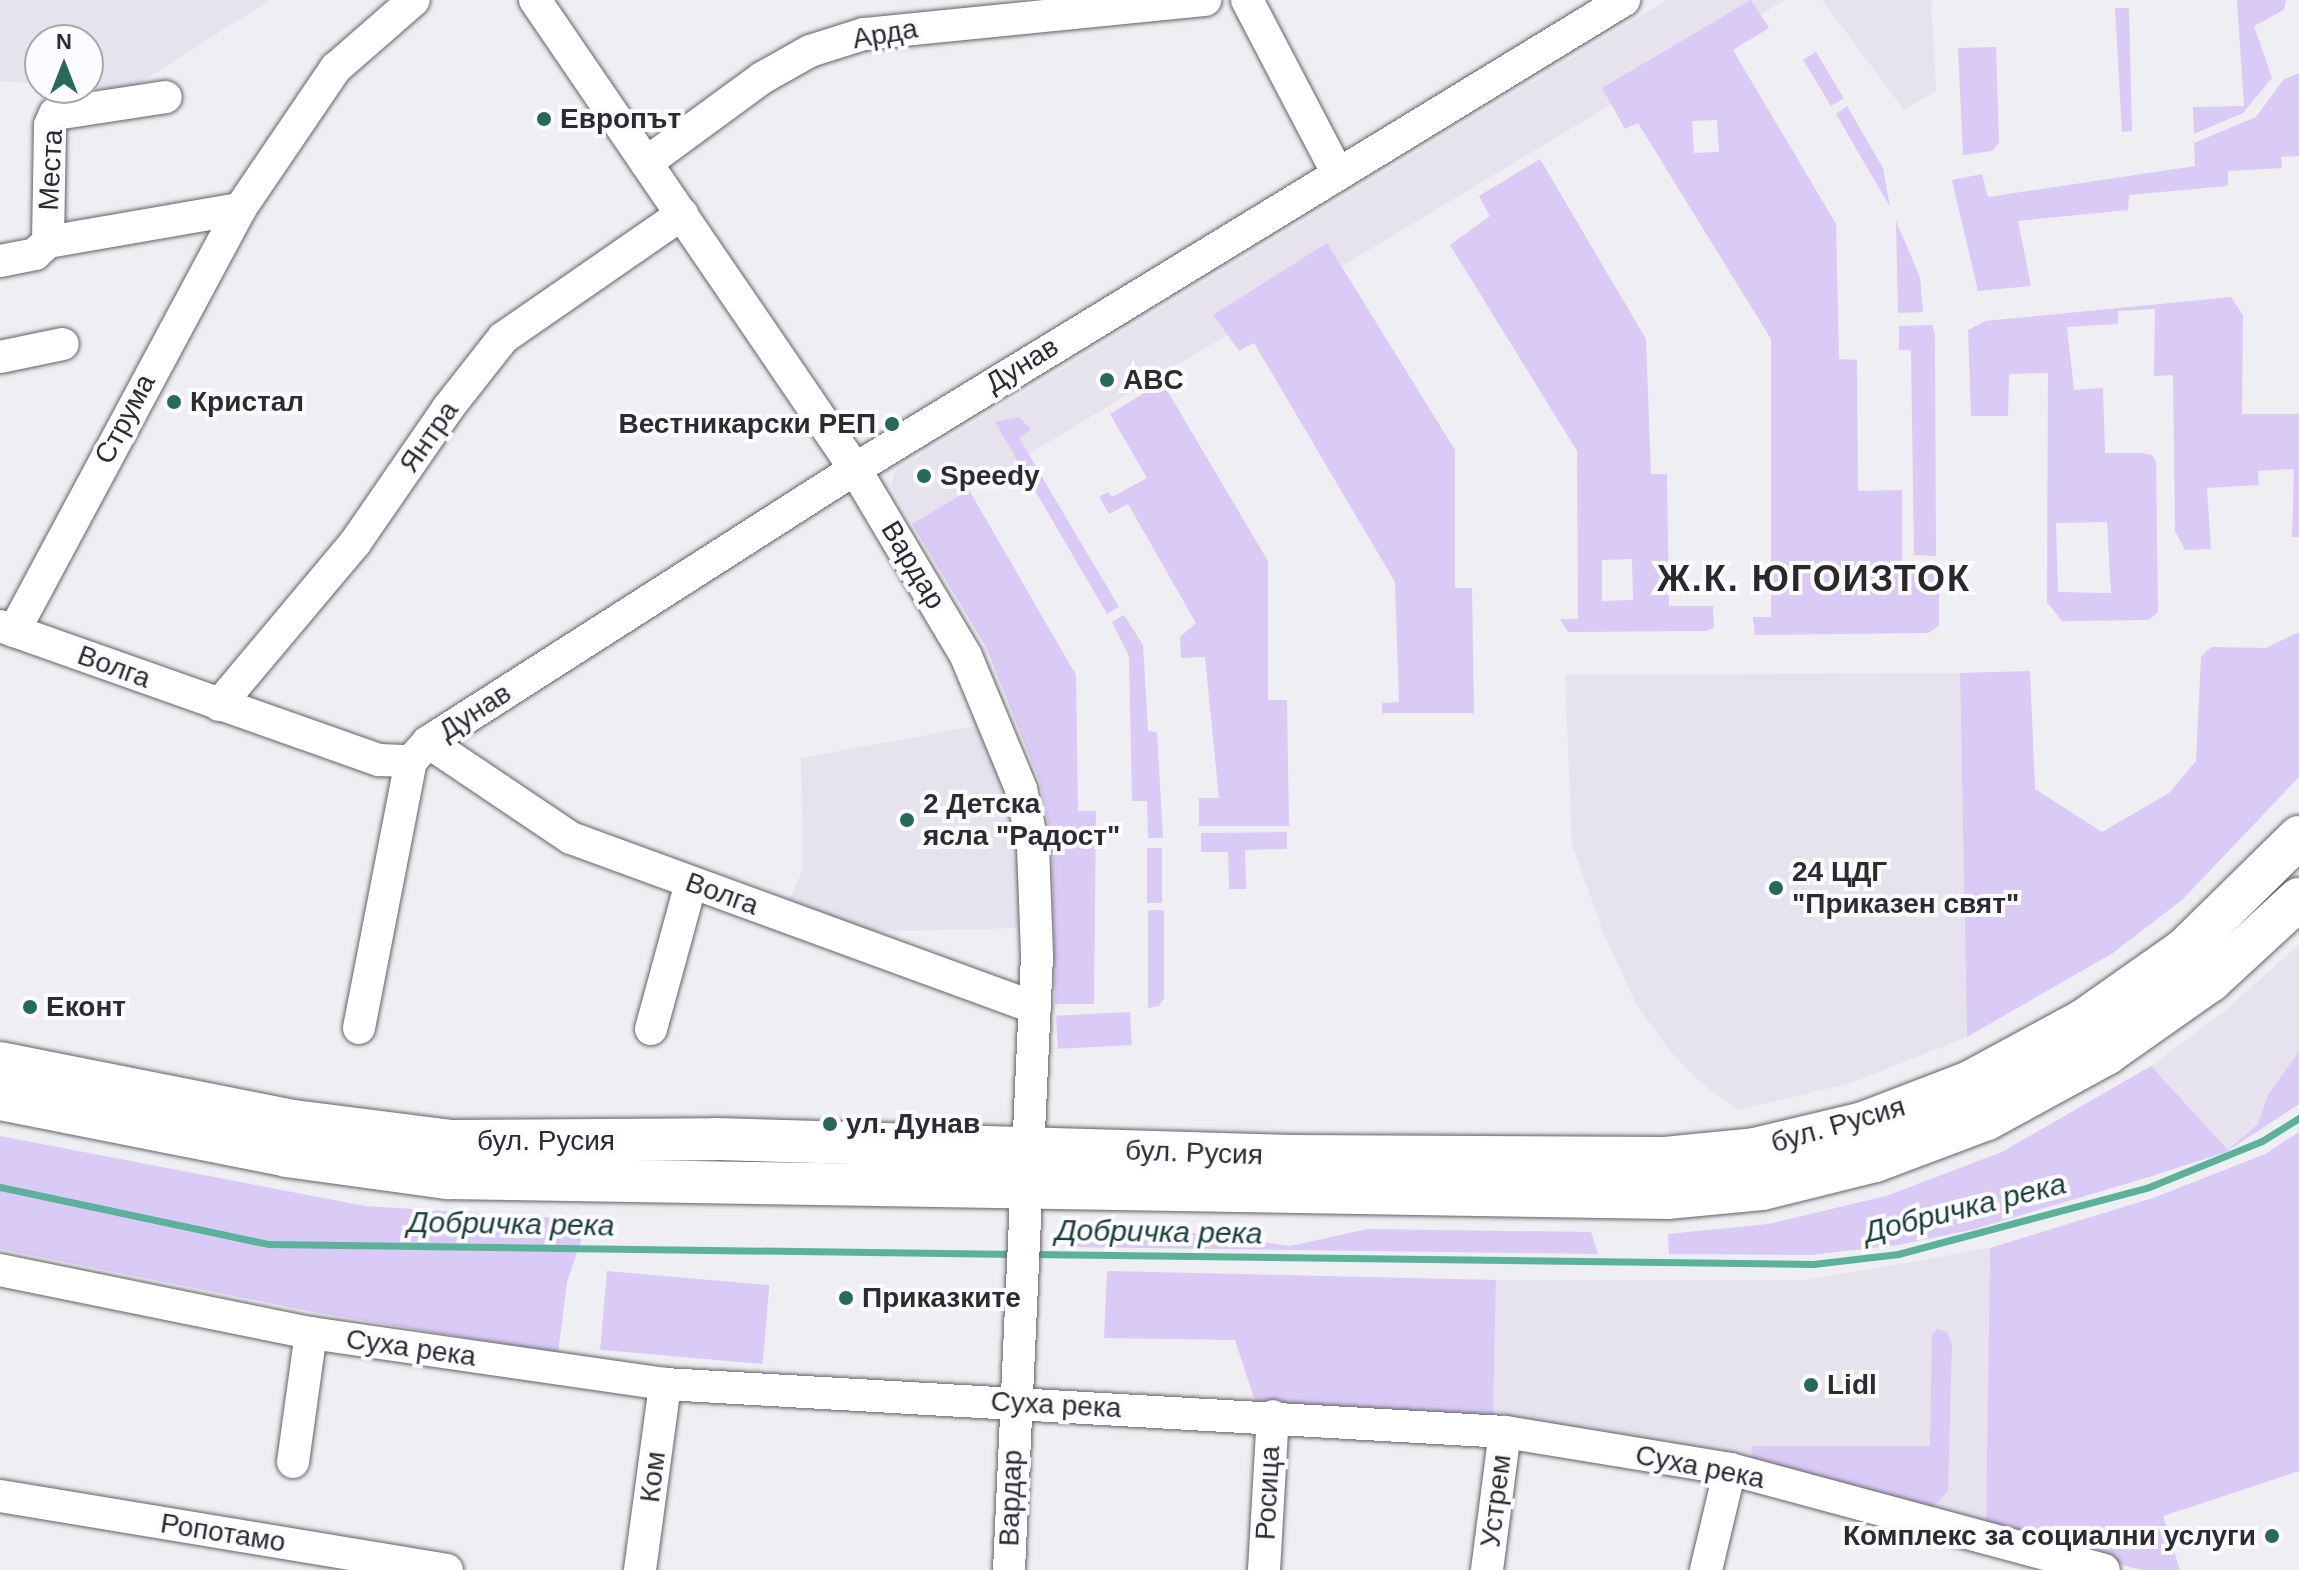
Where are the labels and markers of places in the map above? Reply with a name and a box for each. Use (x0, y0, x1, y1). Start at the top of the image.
place label: Европът (560, 102, 681, 136)
marker: Европът (535, 110, 553, 128)
place label: ABC (1123, 363, 1184, 397)
marker: ABC (1098, 371, 1116, 389)
place label: Кристал (190, 385, 304, 419)
marker: Кристал (165, 393, 183, 411)
place label: Вестникарски РЕП (618, 407, 876, 441)
marker: Вестникарски РЕП (883, 415, 901, 433)
place label: Speedy (940, 459, 1040, 493)
marker: Speedy (915, 467, 933, 485)
place label: 2 Детска ясла "Радост" (923, 787, 1120, 853)
marker: 2 Детска ясла "Радост" (898, 811, 916, 829)
place label: 24 ЦДГ "Приказен свят" (1792, 855, 2019, 921)
marker: 24 ЦДГ "Приказен свят" (1767, 879, 1785, 897)
place label: Еконт (46, 990, 126, 1024)
marker: Еконт (21, 998, 39, 1016)
place label: ул. Дунав (846, 1107, 980, 1141)
marker: ул. Дунав (821, 1115, 839, 1133)
place label: Приказките (862, 1281, 1021, 1315)
marker: Приказките (837, 1289, 855, 1307)
place label: Lidl (1827, 1368, 1877, 1402)
marker: Lidl (1802, 1376, 1820, 1394)
place label: Комплекс за социални услуги (1843, 1519, 2256, 1553)
marker: Комплекс за социални услуги (2263, 1527, 2281, 1545)

